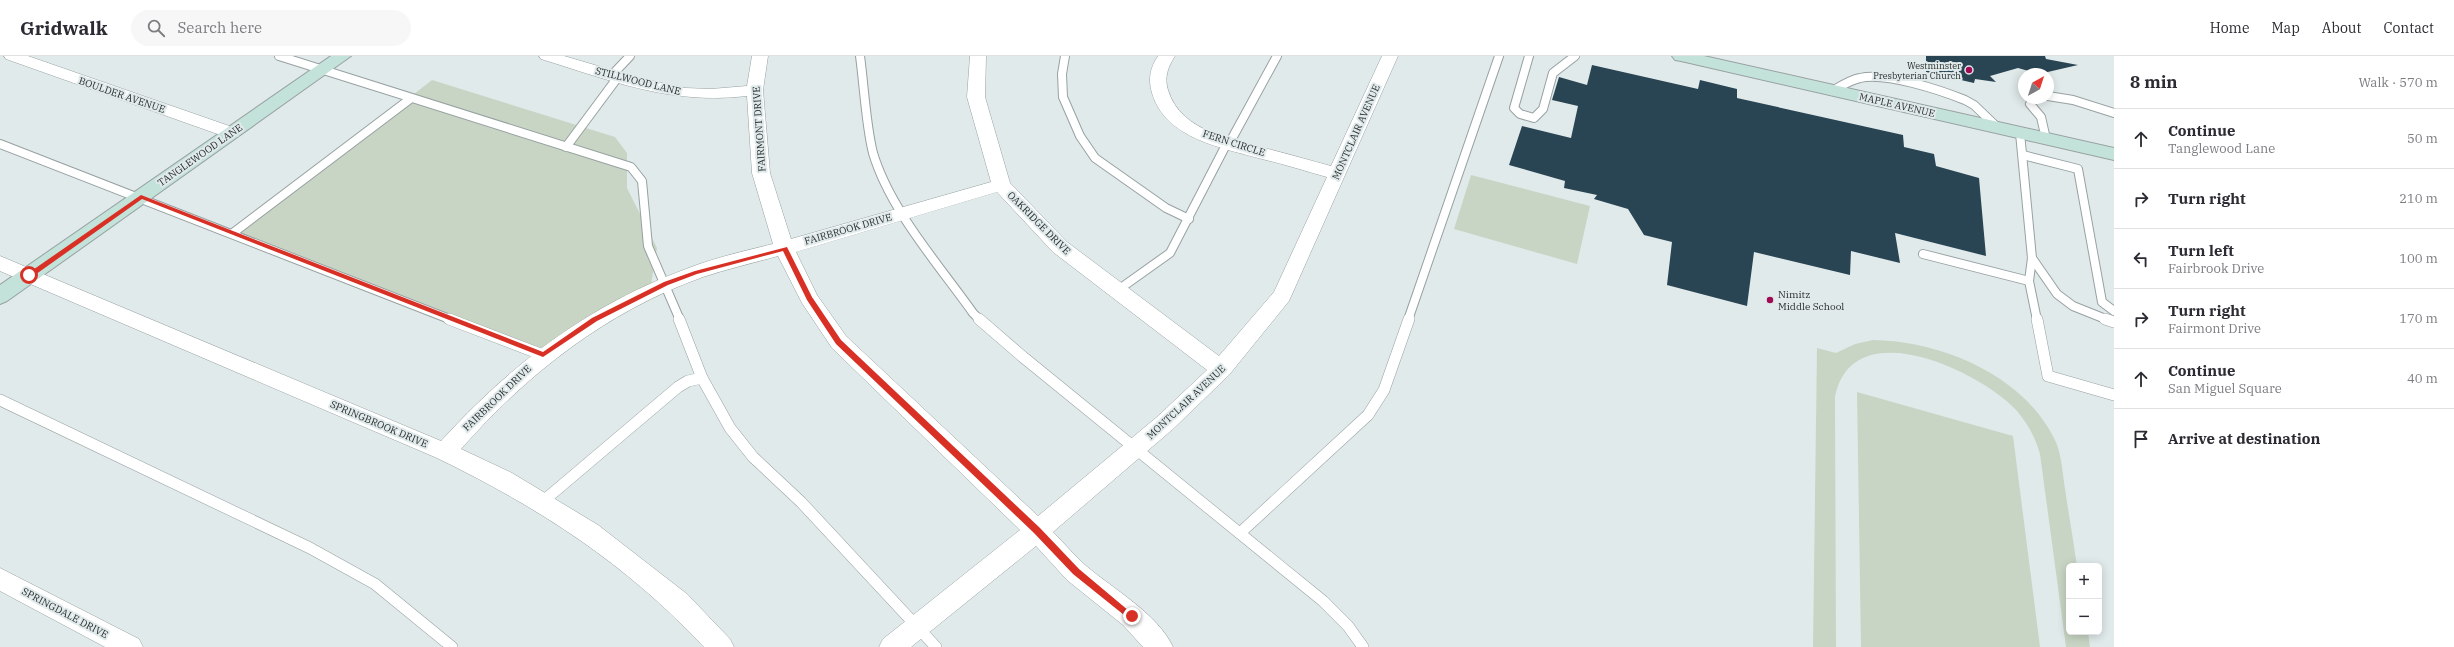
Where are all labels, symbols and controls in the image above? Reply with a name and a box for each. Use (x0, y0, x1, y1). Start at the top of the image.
search box (131, 10, 411, 46)
text: Gridwalk (20, 16, 107, 40)
icon: search (145, 17, 167, 39)
text: Search here (177, 18, 262, 37)
text: Home (2210, 19, 2249, 37)
text: Map (2271, 19, 2300, 37)
text: About (2322, 19, 2361, 37)
text: Contact (2383, 19, 2434, 37)
place label: Westminster Presbyterian Church (1873, 60, 1961, 81)
street label: STILLWOOD LANE (594, 64, 682, 98)
marker: Westminster Presbyterian Church (1964, 65, 1974, 75)
north arrow (2018, 68, 2054, 104)
text: 8 min (2130, 71, 2178, 93)
street label: BOULDER AVENUE (77, 74, 167, 116)
text: Walk · 570 m (2359, 74, 2438, 91)
street label: MONTCLAIR AVENUE (1329, 82, 1383, 182)
street label: FAIRMONT DRIVE (750, 86, 768, 172)
street label: MAPLE AVENUE (1858, 90, 1936, 120)
street label: TANGLEWOOD LANE (155, 121, 245, 189)
text: Continue (2168, 121, 2235, 140)
street label: FERN CIRCLE (1201, 127, 1267, 159)
icon: ahead (2130, 128, 2152, 150)
text: 50 m (2407, 130, 2438, 147)
text: Tanglewood Lane (2168, 140, 2275, 157)
icon: right (2130, 188, 2152, 210)
street label: OAKRIDGE DRIVE (1005, 189, 1073, 257)
text: Turn right (2168, 189, 2246, 208)
text: 210 m (2399, 190, 2438, 207)
street label: FAIRBROOK DRIVE (803, 210, 893, 248)
text: Turn left (2168, 241, 2234, 260)
icon: left (2130, 248, 2152, 270)
text: 100 m (2399, 250, 2438, 267)
text: Fairbrook Drive (2168, 260, 2264, 277)
route start (20, 266, 38, 284)
place label: Nimitz Middle School (1778, 288, 1844, 313)
marker: Nimitz Middle School (1765, 295, 1775, 305)
text: Turn right (2168, 301, 2246, 320)
icon: right (2130, 308, 2152, 330)
text: 170 m (2399, 310, 2438, 327)
text: Fairmont Drive (2168, 320, 2261, 337)
text: Continue (2168, 361, 2235, 380)
street label: FAIRBROOK DRIVE (460, 362, 534, 434)
street label: MONTCLAIR AVENUE (1144, 362, 1228, 442)
icon: ahead (2130, 368, 2152, 390)
text: 40 m (2407, 370, 2438, 387)
text: San Miguel Square (2168, 380, 2282, 397)
street label: SPRINGBROOK DRIVE (328, 398, 430, 450)
icon: arrive (2130, 428, 2152, 450)
text: Arrive at destination (2168, 429, 2320, 448)
map controls (2066, 563, 2102, 635)
button: + (2066, 563, 2102, 599)
street label: SPRINGDALE DRIVE (20, 585, 110, 641)
button: − (2066, 599, 2102, 635)
route end (1123, 607, 1141, 625)

